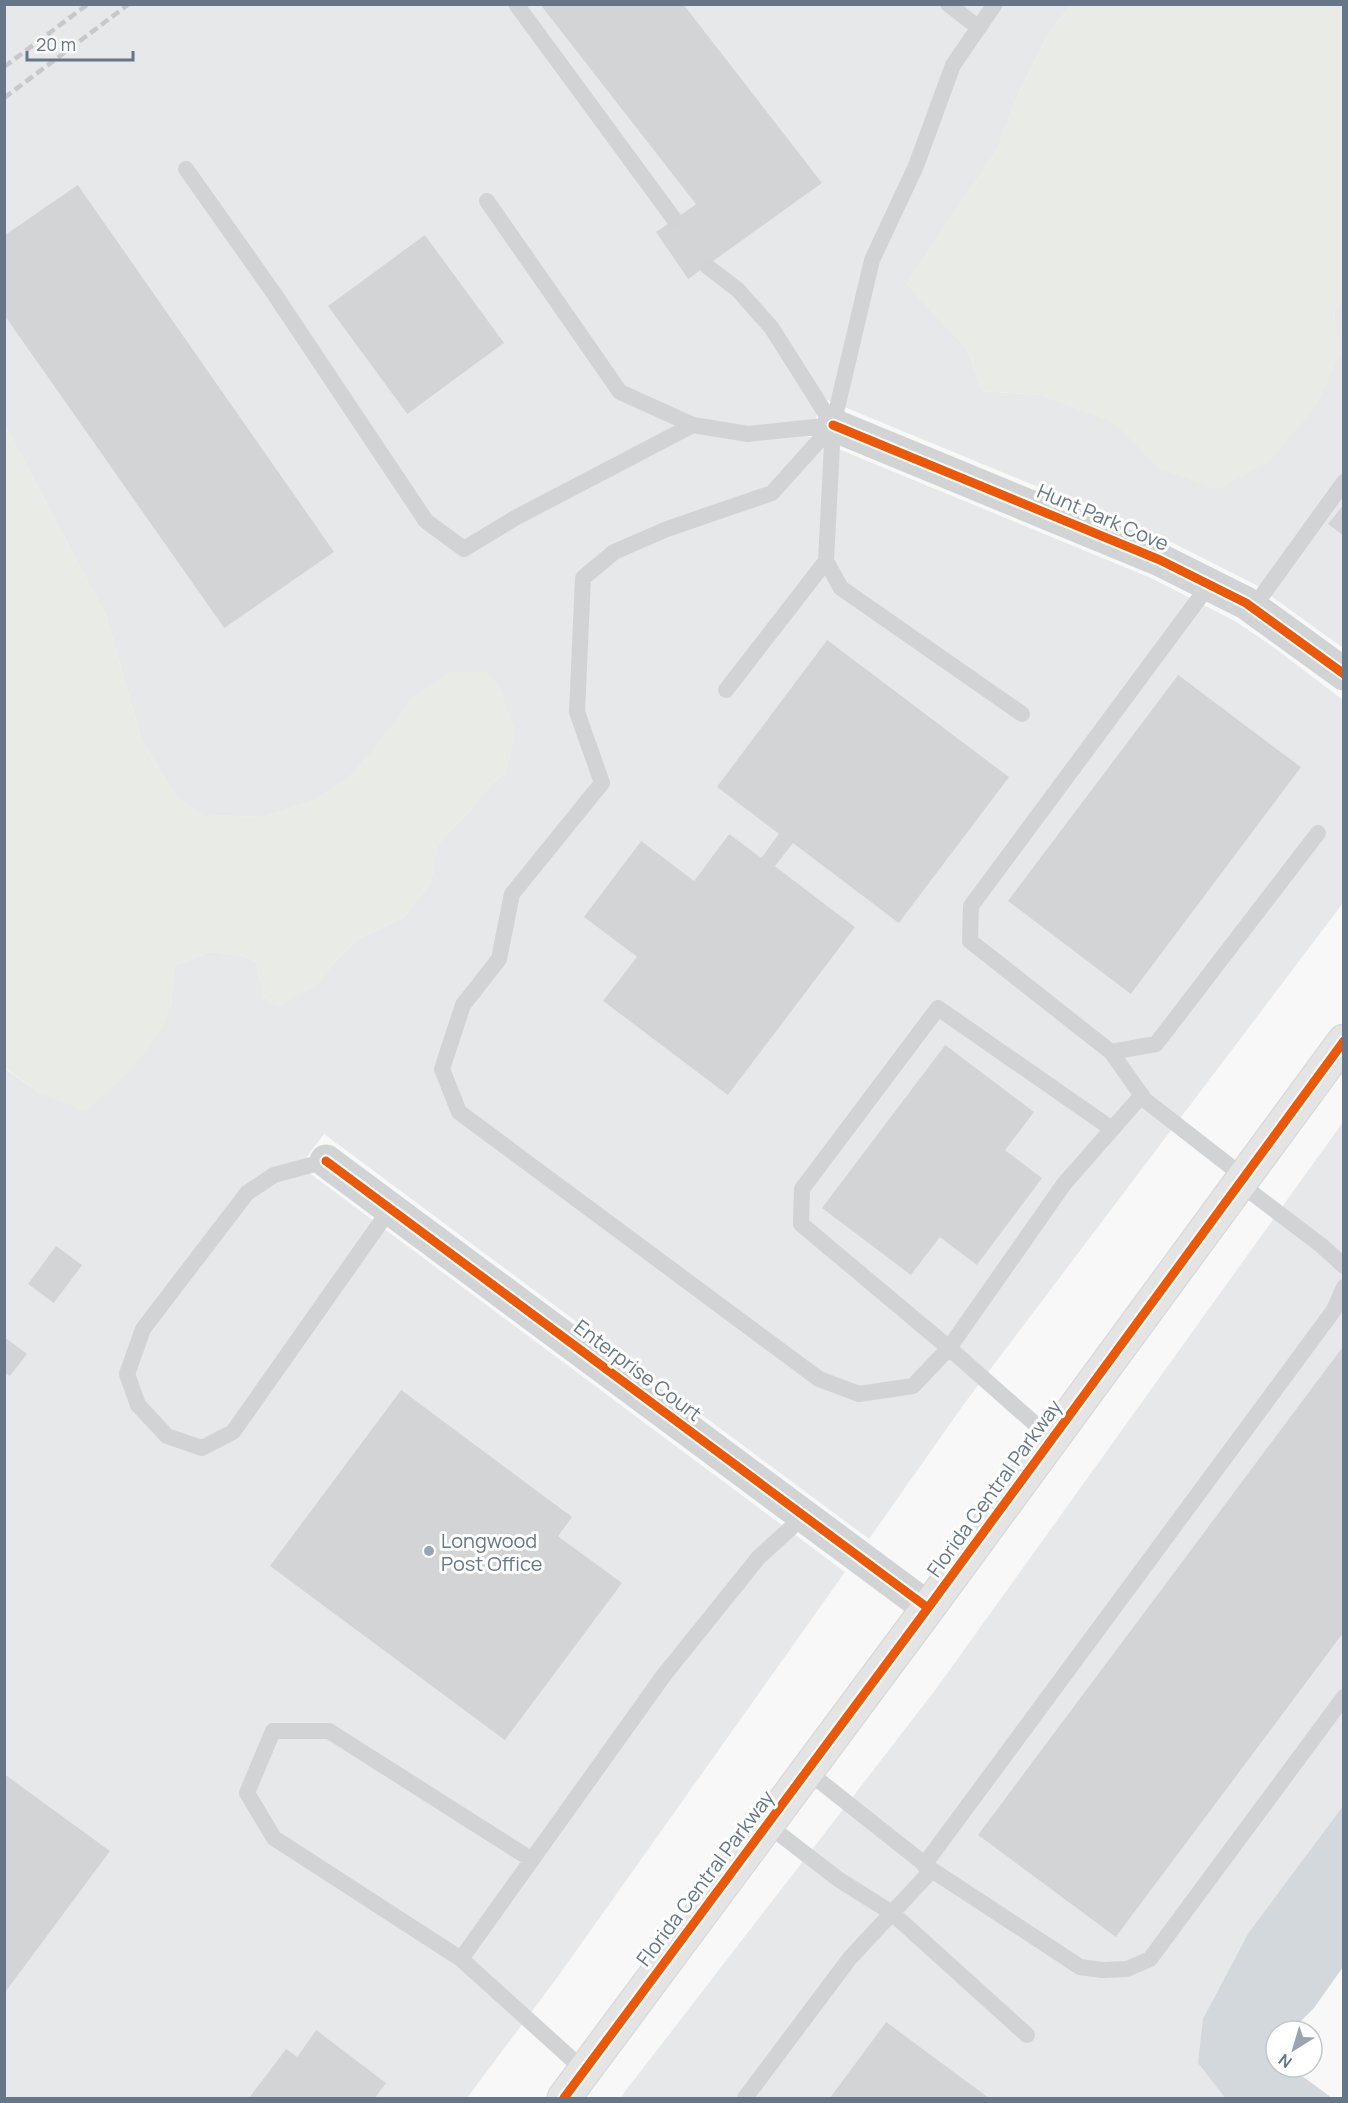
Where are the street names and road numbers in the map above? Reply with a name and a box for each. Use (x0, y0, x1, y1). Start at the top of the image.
street label: Hunt Park Cove (1033, 477, 1173, 557)
street label: Enterprise Court (569, 1313, 707, 1427)
street label: Florida Central Parkway (920, 1393, 1068, 1582)
street label: Florida Central Parkway (630, 1784, 780, 1971)

